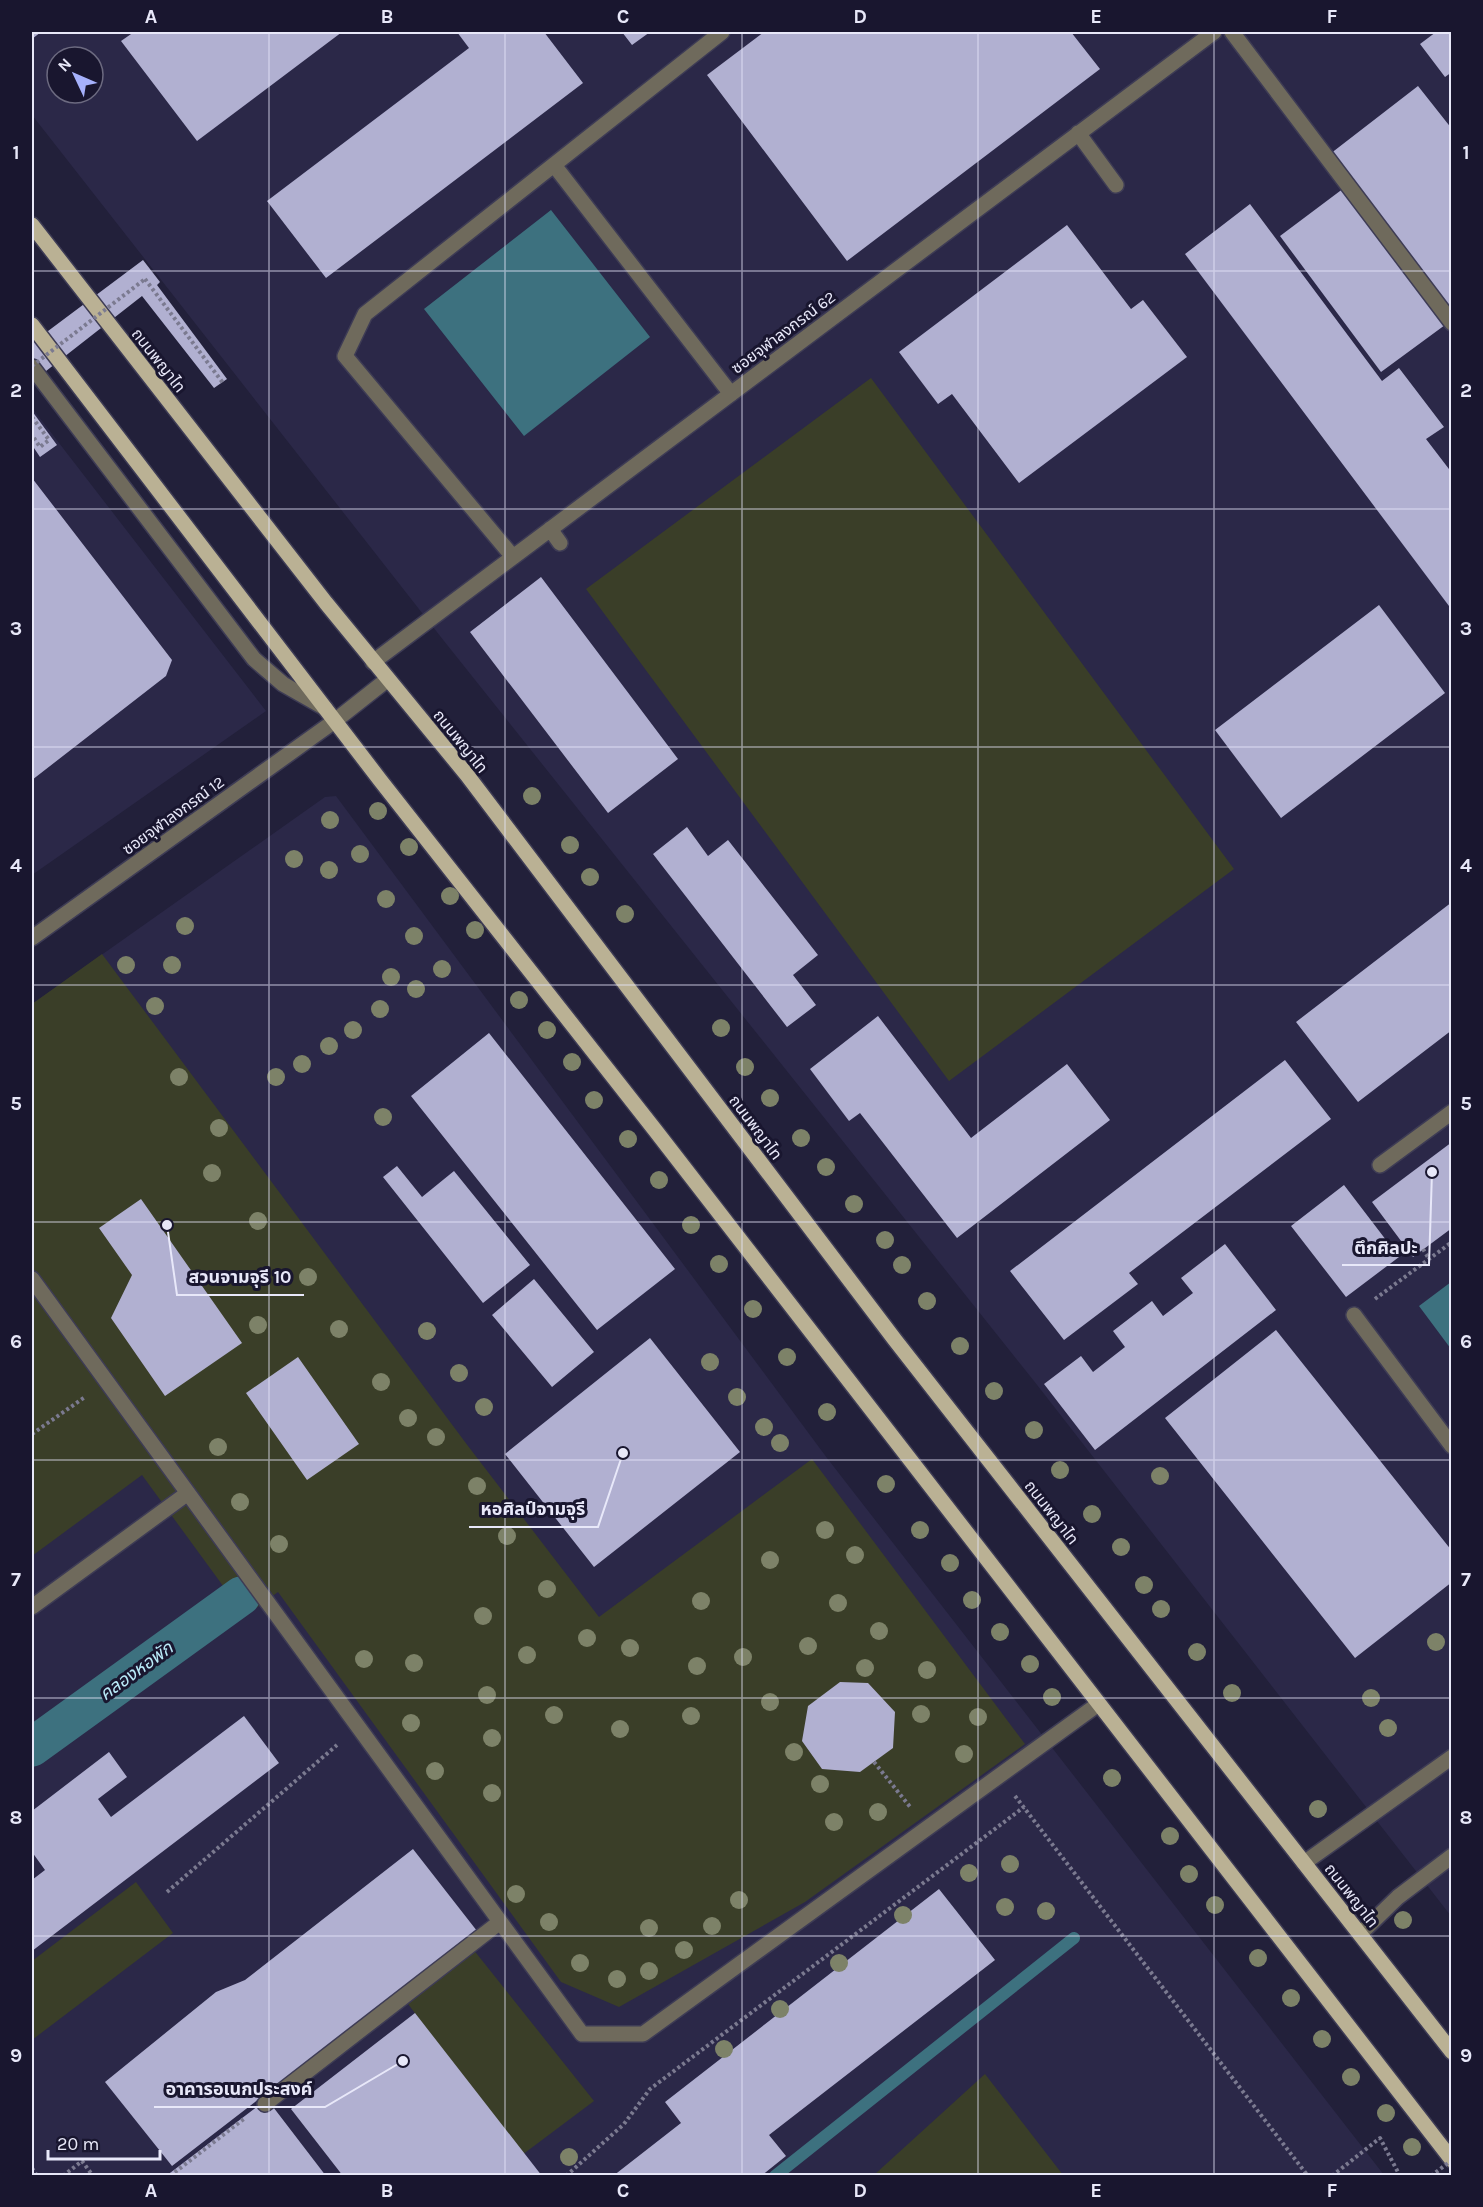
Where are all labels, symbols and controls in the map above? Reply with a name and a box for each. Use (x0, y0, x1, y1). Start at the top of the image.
text: A (145, 5, 158, 28)
text: B (381, 5, 393, 28)
text: C (617, 5, 629, 28)
text: D (853, 5, 867, 28)
text: E (1090, 5, 1102, 28)
text: F (1327, 5, 1338, 28)
north arrow (45, 45, 105, 105)
text: N (54, 54, 75, 76)
text: 1 (12, 141, 20, 164)
text: 1 (1462, 141, 1470, 164)
street label: ซอยจุฬาลงกรณ์ 62 (728, 287, 839, 378)
street label: ถนนพญาไท (128, 325, 189, 396)
text: 2 (10, 379, 22, 402)
text: 2 (1460, 379, 1472, 402)
text: 3 (10, 617, 22, 640)
text: 3 (1460, 617, 1472, 640)
street label: ถนนพญาไท (429, 706, 492, 777)
street label: ซอยจุฬาลงกรณ์ 12 (119, 772, 228, 859)
text: 4 (10, 854, 22, 877)
text: 4 (1460, 854, 1472, 877)
street label: ถนนพญาไท (725, 1091, 786, 1163)
text: 5 (10, 1092, 22, 1115)
text: 5 (1460, 1092, 1472, 1115)
callout: ตึกศิลปะ (1342, 1229, 1429, 1265)
text: ตึกศิลปะ (1354, 1237, 1418, 1259)
callout: สวนจามจุรี 10 (177, 1259, 304, 1295)
text: สวนจามจุรี 10 (189, 1266, 291, 1288)
text: 6 (10, 1330, 22, 1353)
text: 6 (1460, 1330, 1472, 1353)
street label: ถนนพญาไท (1021, 1477, 1082, 1548)
callout: หอศิลป์จามจุรี (469, 1491, 598, 1527)
text: หอศิลป์จามจุรี (481, 1498, 585, 1520)
text: 7 (11, 1568, 21, 1591)
text: 7 (1461, 1568, 1471, 1591)
water label: คลองหอพัก (95, 1636, 178, 1705)
text: 8 (10, 1806, 22, 1829)
text: 8 (1460, 1806, 1472, 1829)
street label: ถนนพญาไท (1321, 1860, 1382, 1931)
text: 9 (10, 2044, 22, 2067)
text: 9 (1460, 2044, 1472, 2067)
callout: อาคารอเนกประสงค์ (154, 2071, 325, 2107)
text: อาคารอเนกประสงค์ (166, 2078, 312, 2100)
scale bar (48, 2123, 160, 2161)
text: 20 m (57, 2133, 99, 2155)
text: A (145, 2179, 158, 2202)
text: B (381, 2179, 393, 2202)
text: C (617, 2179, 629, 2202)
text: D (853, 2179, 867, 2202)
text: E (1090, 2179, 1102, 2202)
text: F (1327, 2179, 1338, 2202)

